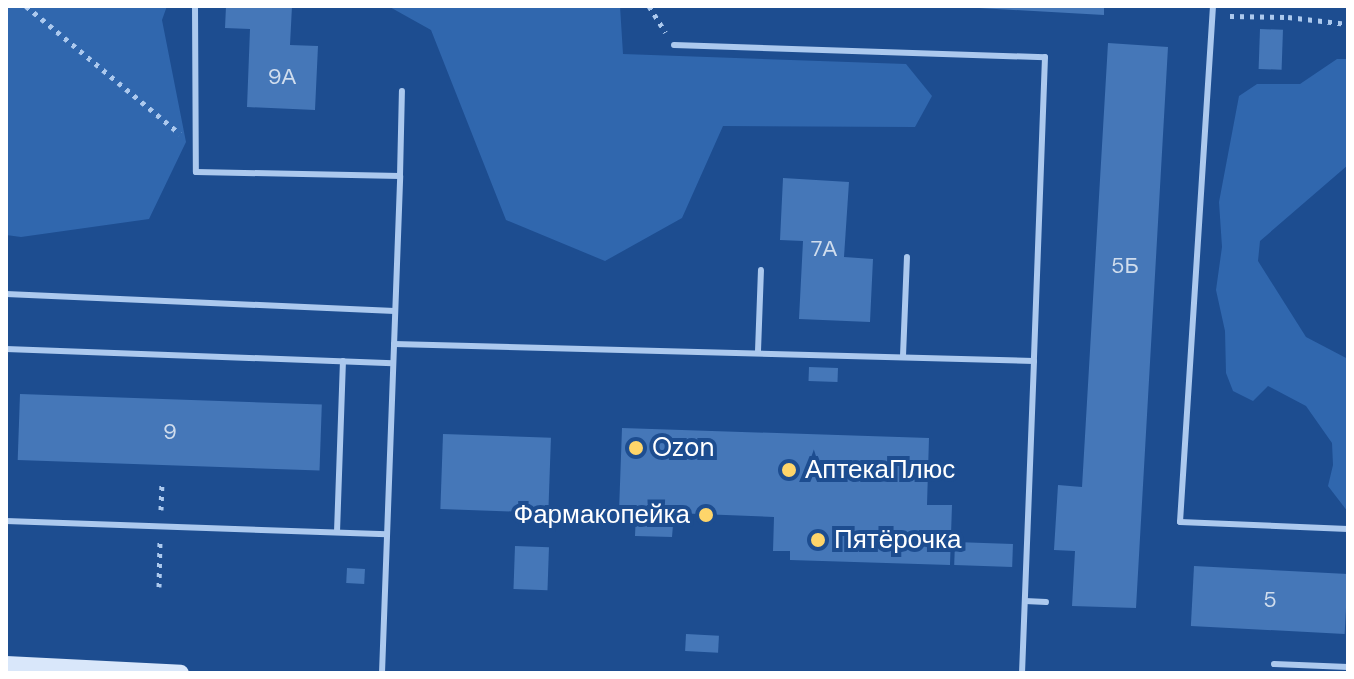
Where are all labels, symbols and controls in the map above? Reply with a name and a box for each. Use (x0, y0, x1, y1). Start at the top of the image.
house number: 9А (268, 64, 296, 90)
house number: 7А (811, 236, 837, 262)
house number: 5Б (1111, 253, 1139, 279)
house number: 9 (163, 419, 177, 445)
place label: Ozon (652, 432, 714, 464)
marker: Ozon (627, 439, 645, 457)
place label: АптекаПлюс (805, 454, 955, 486)
marker: АптекаПлюс (780, 461, 798, 479)
place label: Фармакопейка (513, 499, 690, 531)
marker: Фармакопейка (697, 506, 715, 524)
place label: Пятёрочка (834, 524, 961, 556)
marker: Пятёрочка (809, 531, 827, 549)
house number: 5 (1263, 587, 1277, 613)

